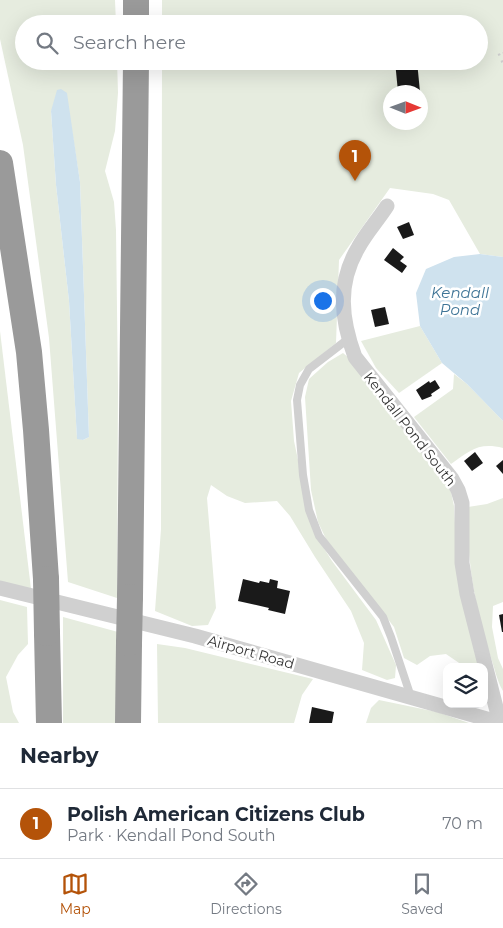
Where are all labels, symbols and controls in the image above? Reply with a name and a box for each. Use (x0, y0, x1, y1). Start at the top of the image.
search box (15, 15, 488, 70)
icon: search (33, 29, 61, 57)
text: Search here (73, 31, 186, 54)
north arrow (383, 85, 428, 130)
pin: 1 (339, 140, 371, 181)
water label: Kendall Pond (431, 283, 489, 319)
your location (310, 288, 336, 314)
street label: Kendall Pond South (360, 368, 460, 490)
street label: Airport Road (206, 631, 296, 673)
map controls (443, 663, 488, 708)
button: layers (443, 663, 488, 708)
text: Nearby (20, 743, 99, 768)
text: Polish American Citizens Club (67, 803, 365, 826)
text: 1 (33, 814, 39, 833)
text: 70 m (442, 814, 483, 833)
text: Park · Kendall Pond South (67, 826, 276, 845)
tab: Map (60, 870, 91, 918)
tab: Directions (210, 870, 282, 918)
tab: Saved (401, 870, 443, 918)

